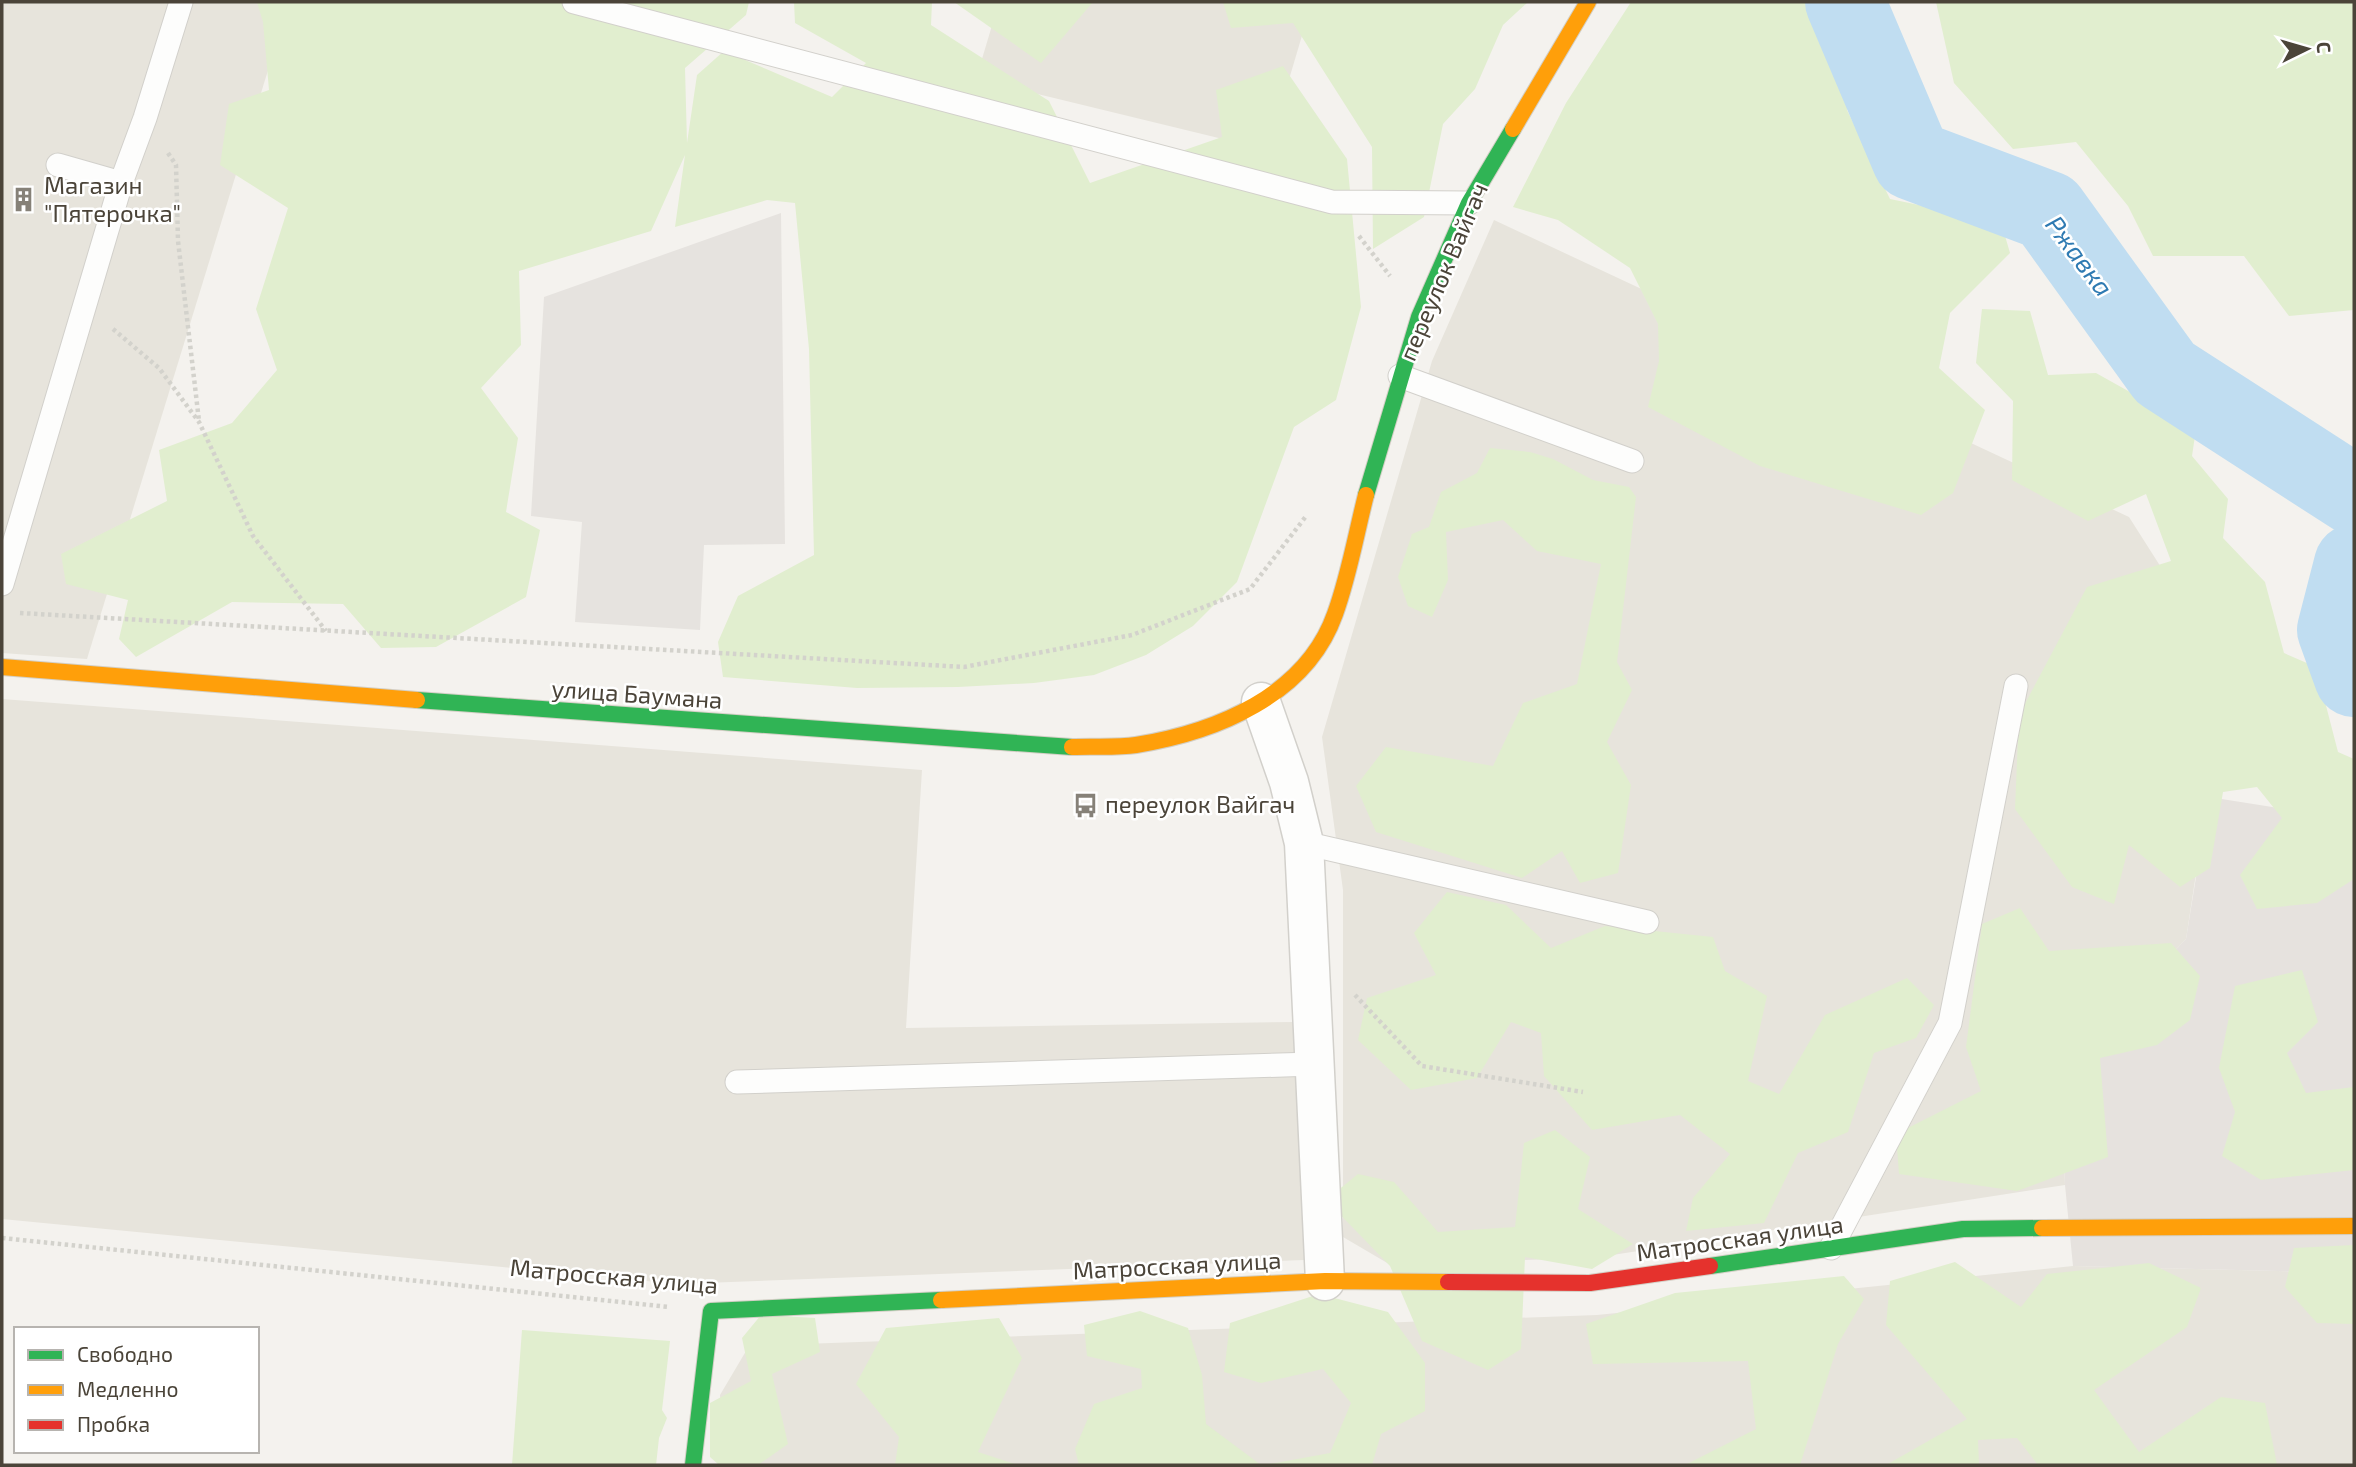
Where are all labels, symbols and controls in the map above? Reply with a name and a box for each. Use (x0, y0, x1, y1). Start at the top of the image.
north arrow (2272, 14, 2342, 84)
text: С (2312, 41, 2336, 54)
place label: Магазин "Пятерочка" (44, 170, 181, 227)
street label: переулок Вайгач (1392, 178, 1494, 365)
building icon: Магазин "Пятерочка" (10, 186, 38, 214)
water label: Ржавка (2040, 209, 2120, 301)
street label: улица Баумана (551, 673, 724, 715)
place label: переулок Вайгач (1105, 789, 1295, 819)
bus stop icon: переулок Вайгач (1071, 791, 1099, 819)
street label: Матросская улица (1634, 1209, 1845, 1267)
street label: Матросская улица (1072, 1245, 1282, 1285)
street label: Матросская улица (509, 1252, 719, 1300)
legend (14, 1327, 259, 1453)
text: Свободно (77, 1341, 173, 1366)
text: Медленно (77, 1376, 179, 1401)
text: Пробка (77, 1411, 150, 1436)

